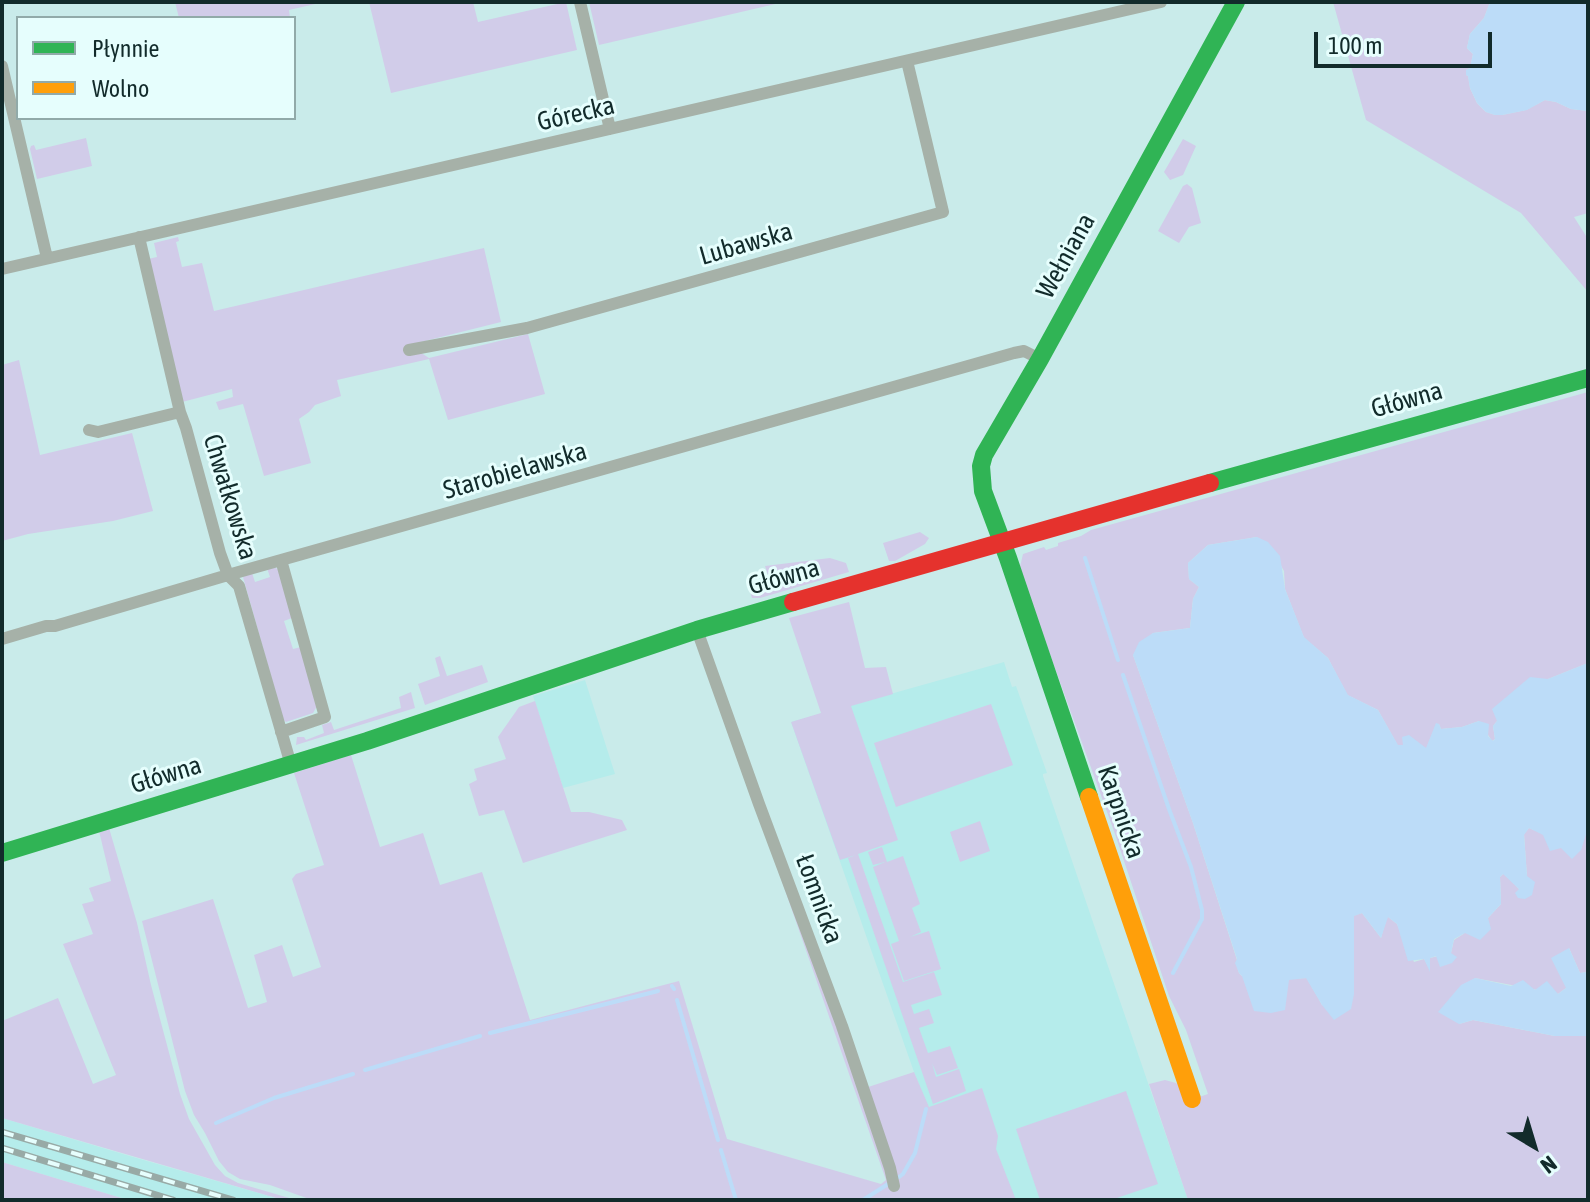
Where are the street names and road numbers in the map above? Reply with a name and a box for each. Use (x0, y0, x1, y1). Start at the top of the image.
street label: Górecka (534, 90, 618, 138)
street label: Wełniana (1030, 208, 1102, 304)
street label: Lubawska (696, 216, 796, 272)
street label: Główna (1368, 375, 1446, 425)
street label: Chwałkowska (196, 430, 264, 564)
street label: Starobielawska (440, 436, 590, 506)
street label: Główna (745, 552, 823, 602)
street label: Główna (127, 749, 205, 801)
street label: Karpnicka (1091, 762, 1151, 862)
street label: Łomnicka (788, 850, 850, 948)

